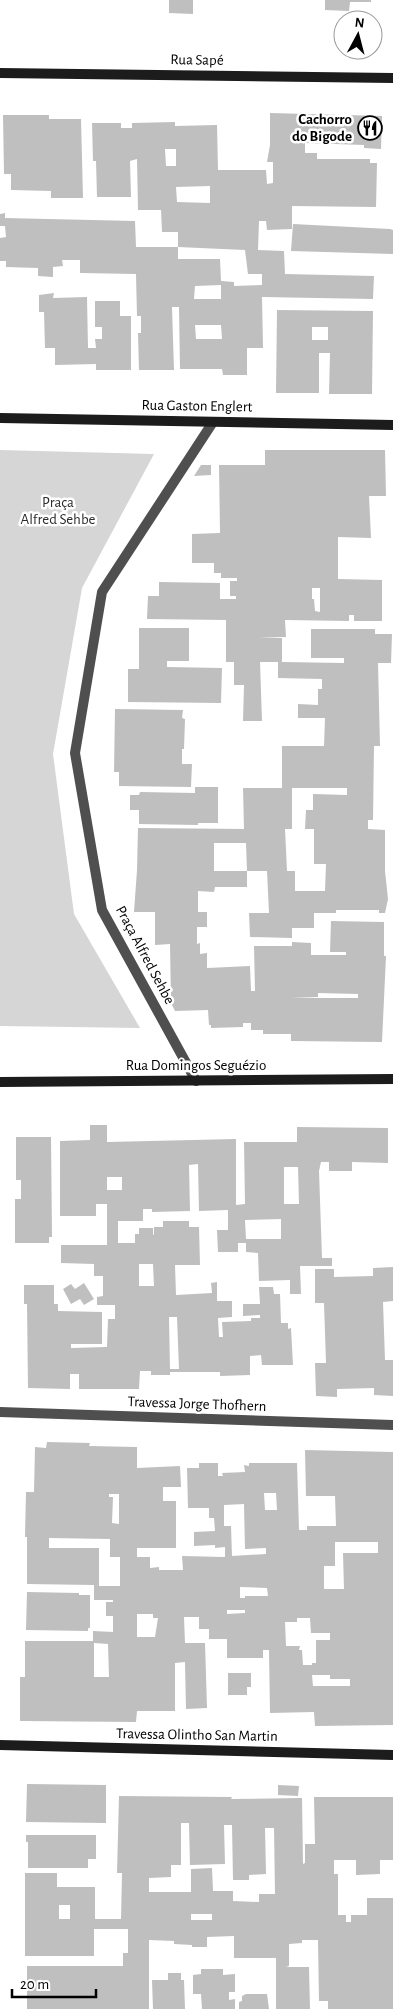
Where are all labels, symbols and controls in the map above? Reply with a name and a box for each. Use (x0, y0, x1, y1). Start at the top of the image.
north arrow (333, 10, 383, 60)
text: N (354, 16, 365, 31)
street label: Rua Sapé (170, 52, 224, 68)
place label: Cachorro do Bigode (292, 112, 352, 144)
restaurant icon: Cachorro do Bigode (357, 115, 383, 141)
street label: Rua Gaston Englert (141, 398, 253, 414)
park label: Praça Alfred Sehbe (20, 495, 96, 527)
street label: Praça Alfred Sehbe (113, 903, 177, 1007)
street label: Rua Domingos Seguézio (126, 1058, 266, 1073)
street label: Travessa Jorge Thofhern (127, 1394, 267, 1414)
street label: Travessa Olintho San Martin (116, 1726, 278, 1744)
scale bar (12, 1966, 96, 1998)
text: 20 m (20, 1977, 49, 1992)

